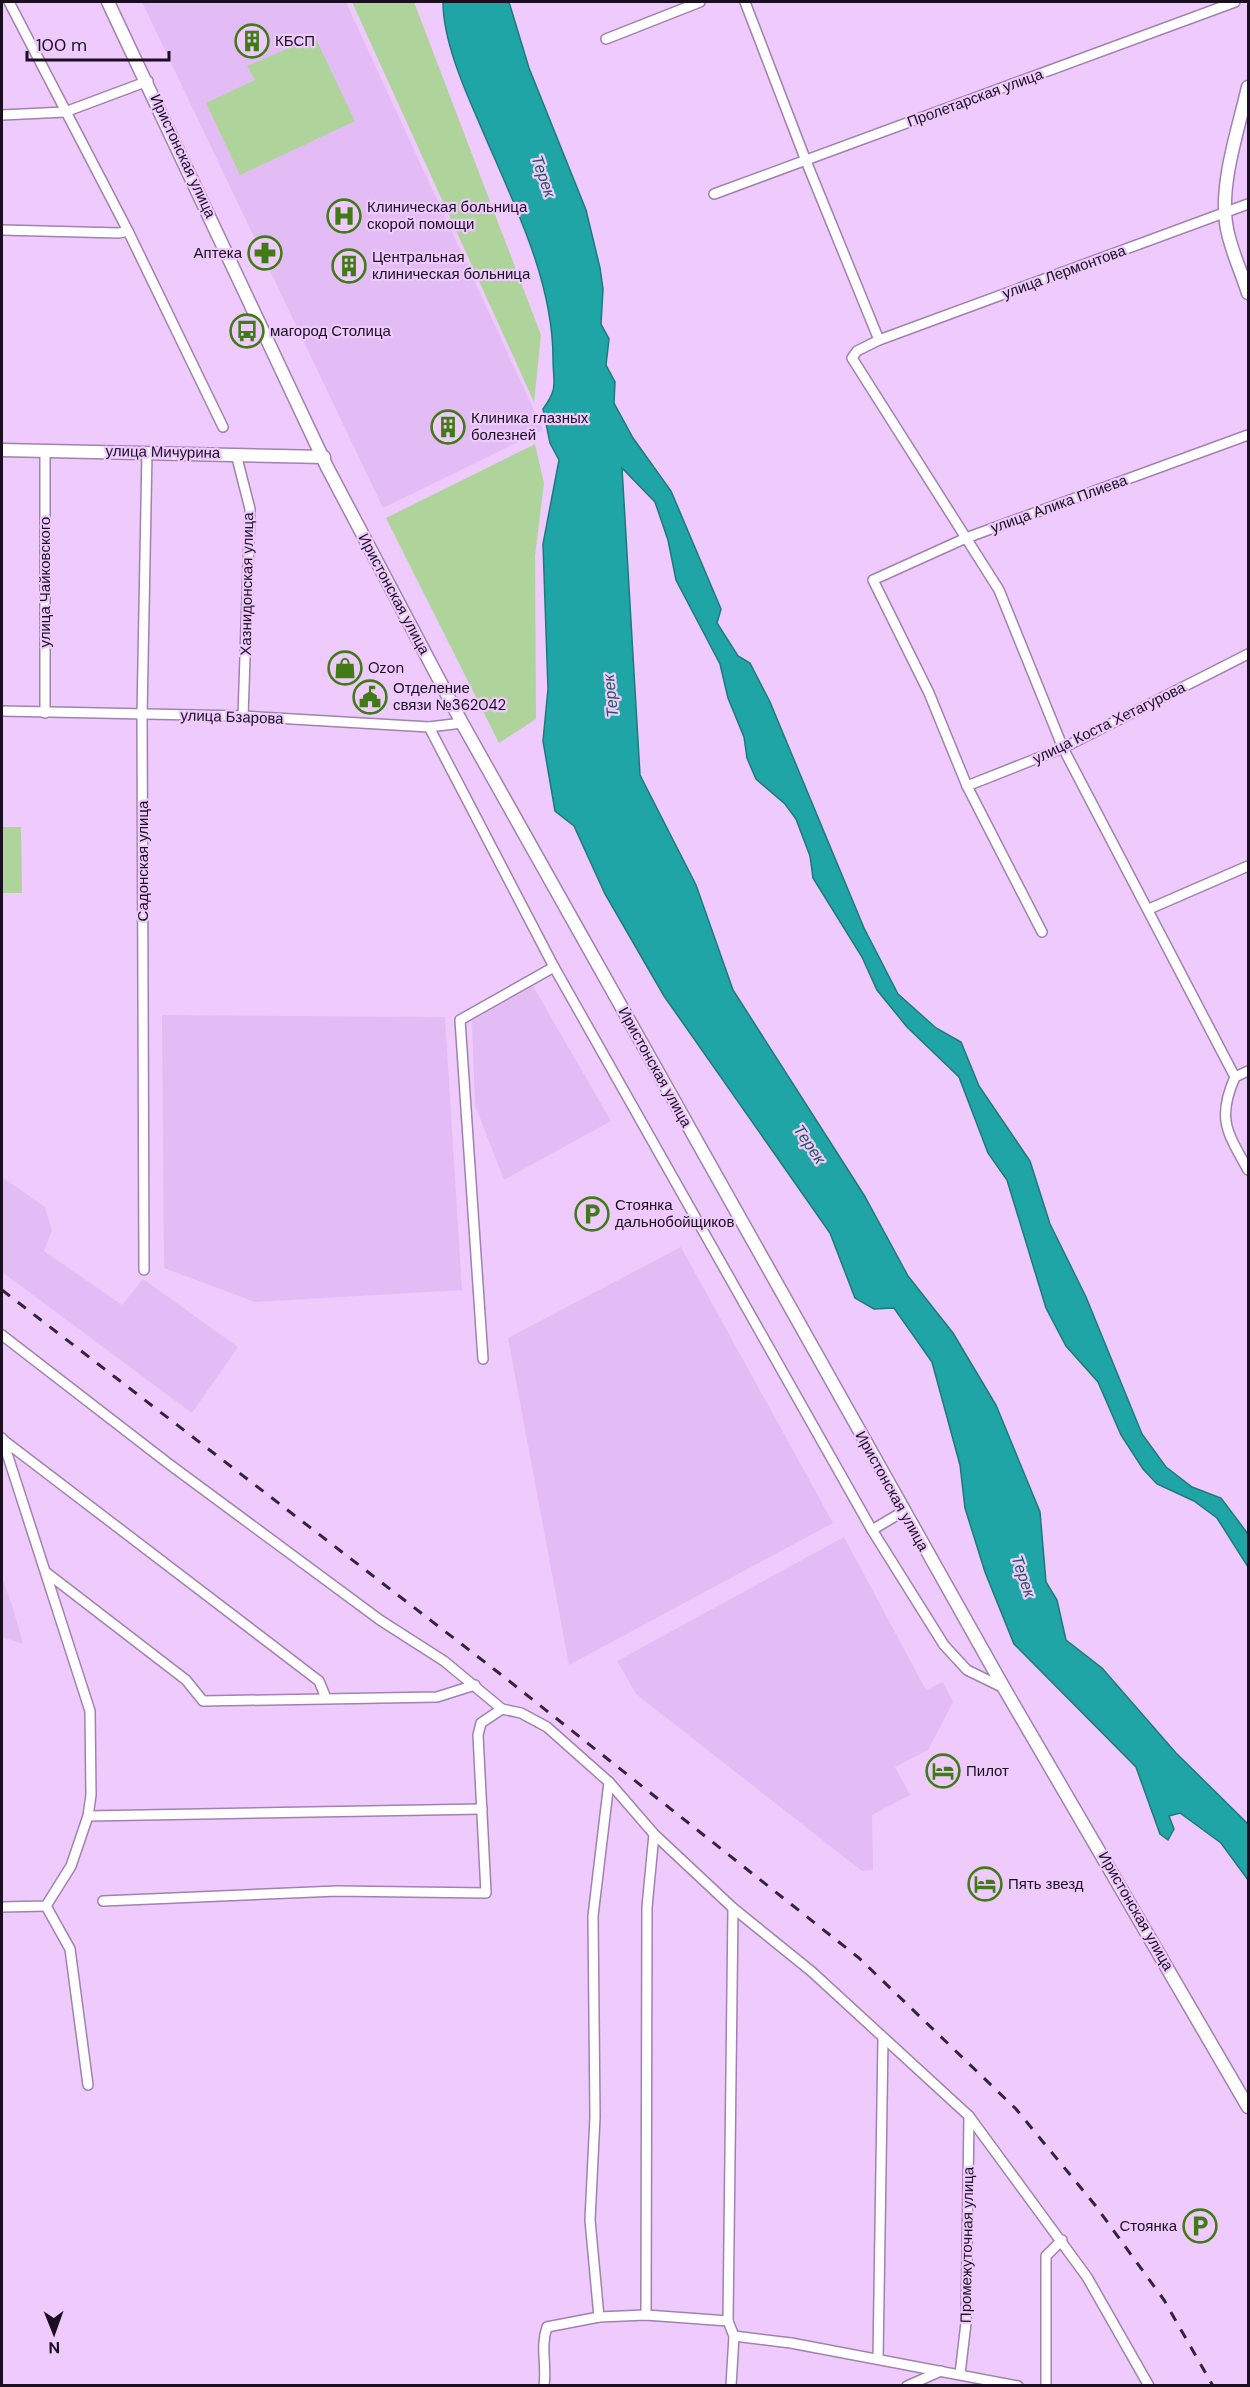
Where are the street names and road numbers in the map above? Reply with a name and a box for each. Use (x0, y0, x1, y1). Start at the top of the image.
street label: Пролетарская улица (904, 64, 1046, 132)
street label: Иристонская улица (146, 91, 221, 222)
street label: улица Лермонтова (1000, 240, 1129, 304)
street label: улица Мичурина (106, 441, 221, 463)
street label: улица Алика Плиева (988, 470, 1131, 538)
street label: Хазнидонская улица (236, 512, 258, 656)
street label: улица Чайковского (35, 517, 55, 647)
street label: Иристонская улица (354, 530, 435, 659)
street label: улица Коста Хетагурова (1029, 677, 1189, 769)
street label: улица Бзарова (180, 705, 285, 729)
street label: Садонская улица (133, 800, 153, 921)
street label: Иристонская улица (614, 1003, 697, 1131)
street label: Иристонская улица (851, 1427, 934, 1555)
street label: Иристонская улица (1094, 1848, 1179, 1975)
street label: Промежуточная улица (956, 2166, 978, 2323)

